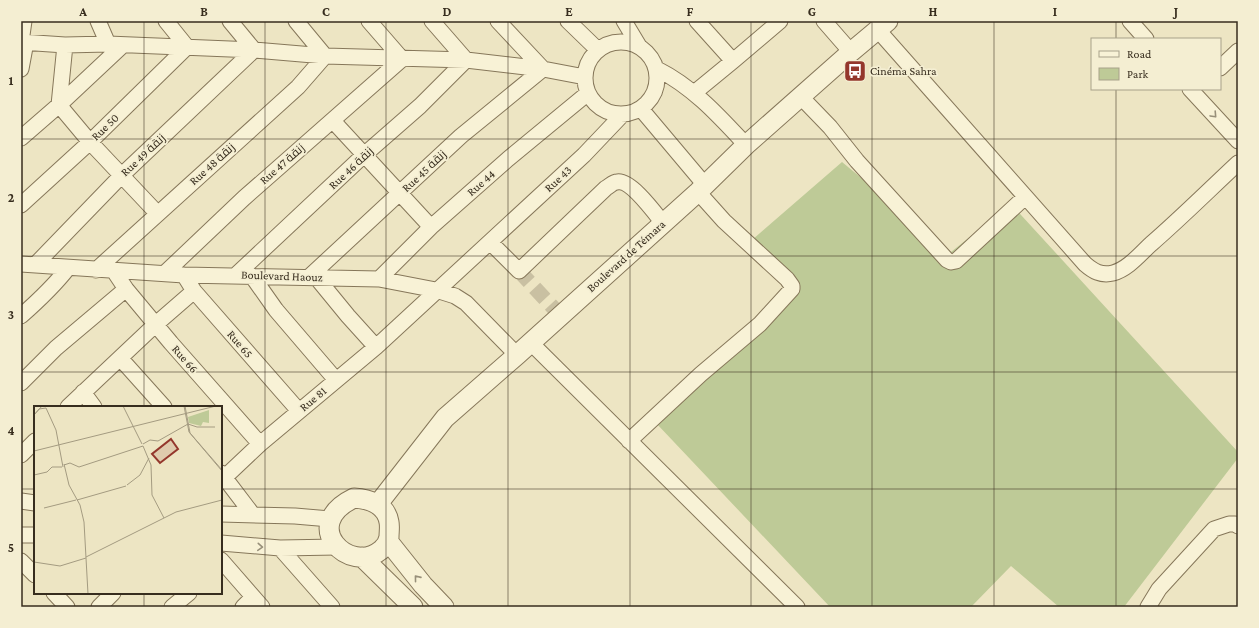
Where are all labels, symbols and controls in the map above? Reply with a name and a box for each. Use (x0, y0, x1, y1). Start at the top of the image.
text: A (78, 4, 87, 19)
text: B (200, 4, 208, 19)
text: C (322, 4, 330, 19)
text: D (443, 4, 452, 19)
text: E (565, 4, 573, 19)
text: F (687, 4, 694, 19)
text: G (808, 4, 816, 19)
text: H (929, 4, 938, 19)
text: I (1053, 4, 1057, 19)
text: J (1172, 4, 1178, 19)
legend (1091, 38, 1221, 90)
text: Road (1127, 47, 1152, 61)
bus stop icon: Cinéma Sahra (842, 58, 868, 84)
place label: Cinéma Sahra (870, 64, 937, 78)
text: Park (1127, 67, 1149, 81)
text: 1 (9, 73, 14, 88)
street label: Rue 50 (88, 110, 122, 143)
one-way arrow (1209, 110, 1217, 118)
street label: Rue 49 زنقة (118, 131, 168, 179)
street label: Rue 48 زنقة (186, 140, 238, 188)
street label: Rue 47 زنقة (257, 141, 307, 187)
street label: Rue 46 زنقة (326, 144, 376, 192)
street label: Rue 45 زنقة (399, 147, 449, 195)
street label: Rue 43 (541, 163, 575, 195)
street label: Rue 44 (464, 167, 498, 199)
text: 2 (8, 190, 15, 205)
street label: Boulevard de Témara (584, 217, 668, 295)
street label: Boulevard Haouz (241, 268, 323, 284)
text: 3 (8, 307, 14, 322)
street label: Rue 65 (224, 327, 256, 361)
street label: Rue 66 (169, 342, 201, 376)
street label: Rue 81 (297, 384, 329, 414)
inset map (34, 406, 222, 594)
text: 4 (7, 423, 15, 438)
text: 5 (8, 540, 14, 555)
one-way arrow (257, 542, 263, 551)
one-way arrow (415, 576, 422, 583)

